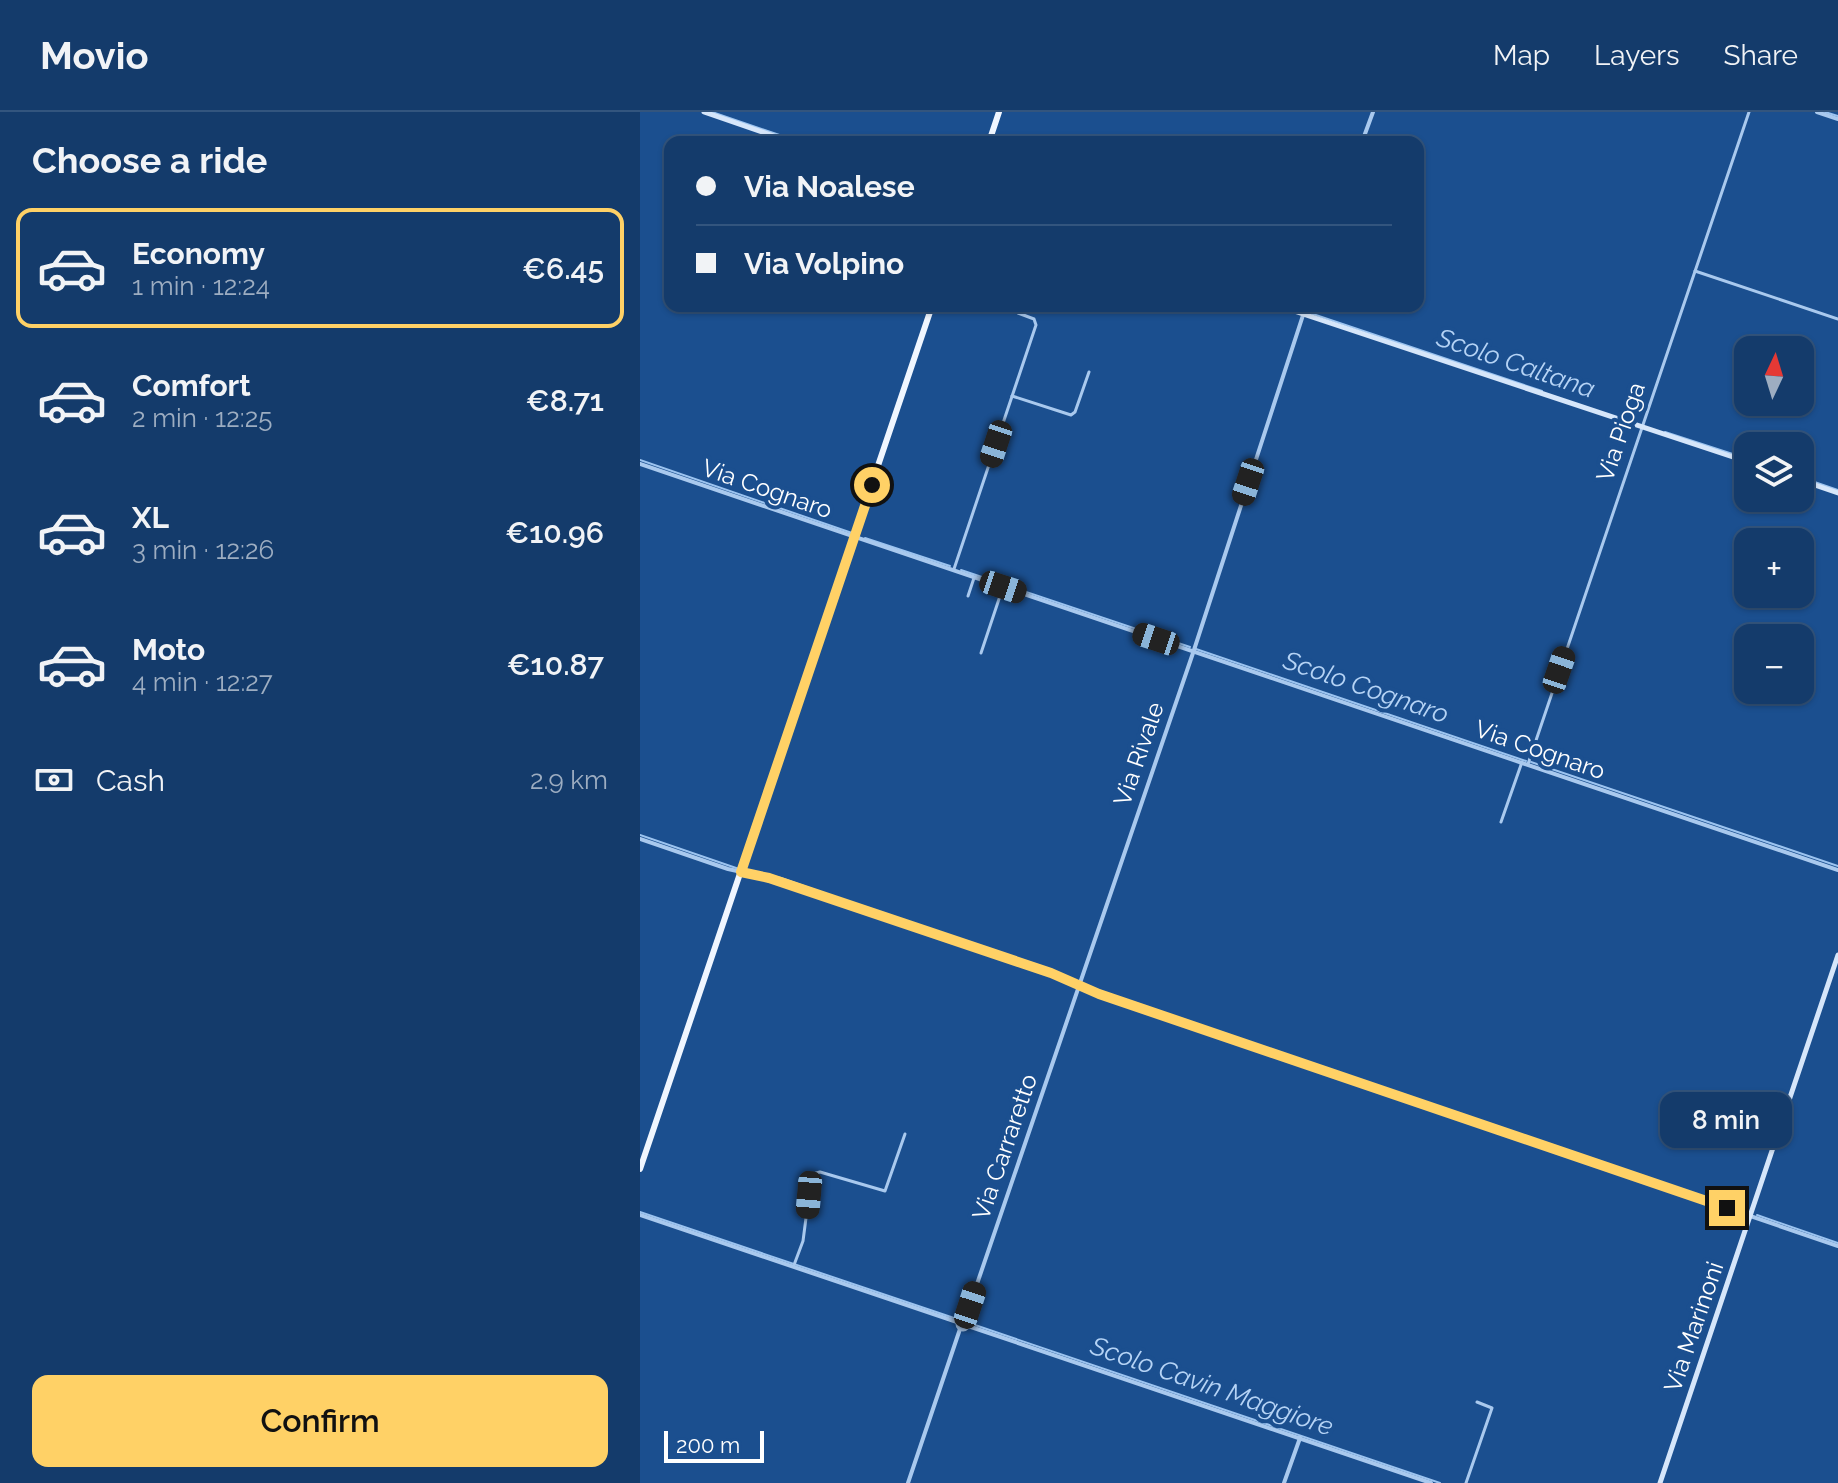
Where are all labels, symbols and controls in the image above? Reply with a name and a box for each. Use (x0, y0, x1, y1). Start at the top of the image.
text: Movio (40, 33, 149, 78)
text: Map (1493, 39, 1550, 72)
text: Layers (1594, 39, 1680, 72)
text: Share (1724, 39, 1798, 72)
text: Choose a ride (32, 139, 267, 181)
text: Via Noalese (744, 169, 915, 204)
icon: car (36, 232, 108, 304)
text: Economy (132, 236, 265, 271)
text: Via Volpino (744, 246, 904, 281)
text: €6.45 (522, 251, 604, 286)
text: 1 min · 12:24 (132, 271, 270, 301)
water label: Scolo Caltana (1432, 322, 1599, 404)
north arrow (1734, 336, 1814, 416)
map controls (1734, 336, 1814, 704)
icon: car (36, 364, 108, 436)
text: Comfort (132, 368, 251, 403)
street label: Via Pioga (1590, 378, 1651, 485)
text: €8.71 (526, 383, 604, 418)
text: 2 min · 12:25 (132, 403, 272, 433)
car (977, 417, 1015, 471)
button: layers (1734, 432, 1814, 512)
street label: Via Cognaro (698, 453, 836, 524)
car (1229, 455, 1267, 509)
route start (854, 467, 890, 503)
icon: car (36, 496, 108, 568)
text: XL (132, 500, 169, 535)
text: €10.96 (505, 515, 604, 550)
button: + (1734, 528, 1814, 608)
text: 3 min · 12:26 (132, 535, 274, 565)
car (976, 568, 1030, 606)
car (1129, 620, 1183, 658)
button: − (1734, 624, 1814, 704)
icon: car (36, 628, 108, 700)
text: Moto (132, 632, 205, 667)
car (1540, 643, 1578, 697)
water label: Scolo Cognaro (1279, 644, 1453, 729)
text: €10.87 (507, 647, 604, 682)
text: 4 min · 12:27 (132, 667, 273, 697)
street label: Via Rivale (1107, 698, 1170, 809)
street label: Via Cognaro (1471, 714, 1609, 785)
icon: cash (32, 758, 76, 802)
text: Cash (96, 763, 165, 798)
text: 2.9 km (530, 765, 608, 795)
street label: Via Carraretto (966, 1070, 1043, 1224)
callout: 8 min (1661, 1092, 1793, 1148)
text: 8 min (1692, 1105, 1760, 1135)
car (795, 1170, 823, 1220)
route end (1709, 1190, 1745, 1226)
street label: Via Marinoni (1658, 1258, 1729, 1396)
car (951, 1278, 989, 1332)
water label: Scolo Cavin Maggiore (1086, 1330, 1337, 1442)
button: Confirm (32, 1375, 608, 1467)
scale bar (664, 1427, 764, 1463)
text: 200 m (676, 1432, 740, 1458)

